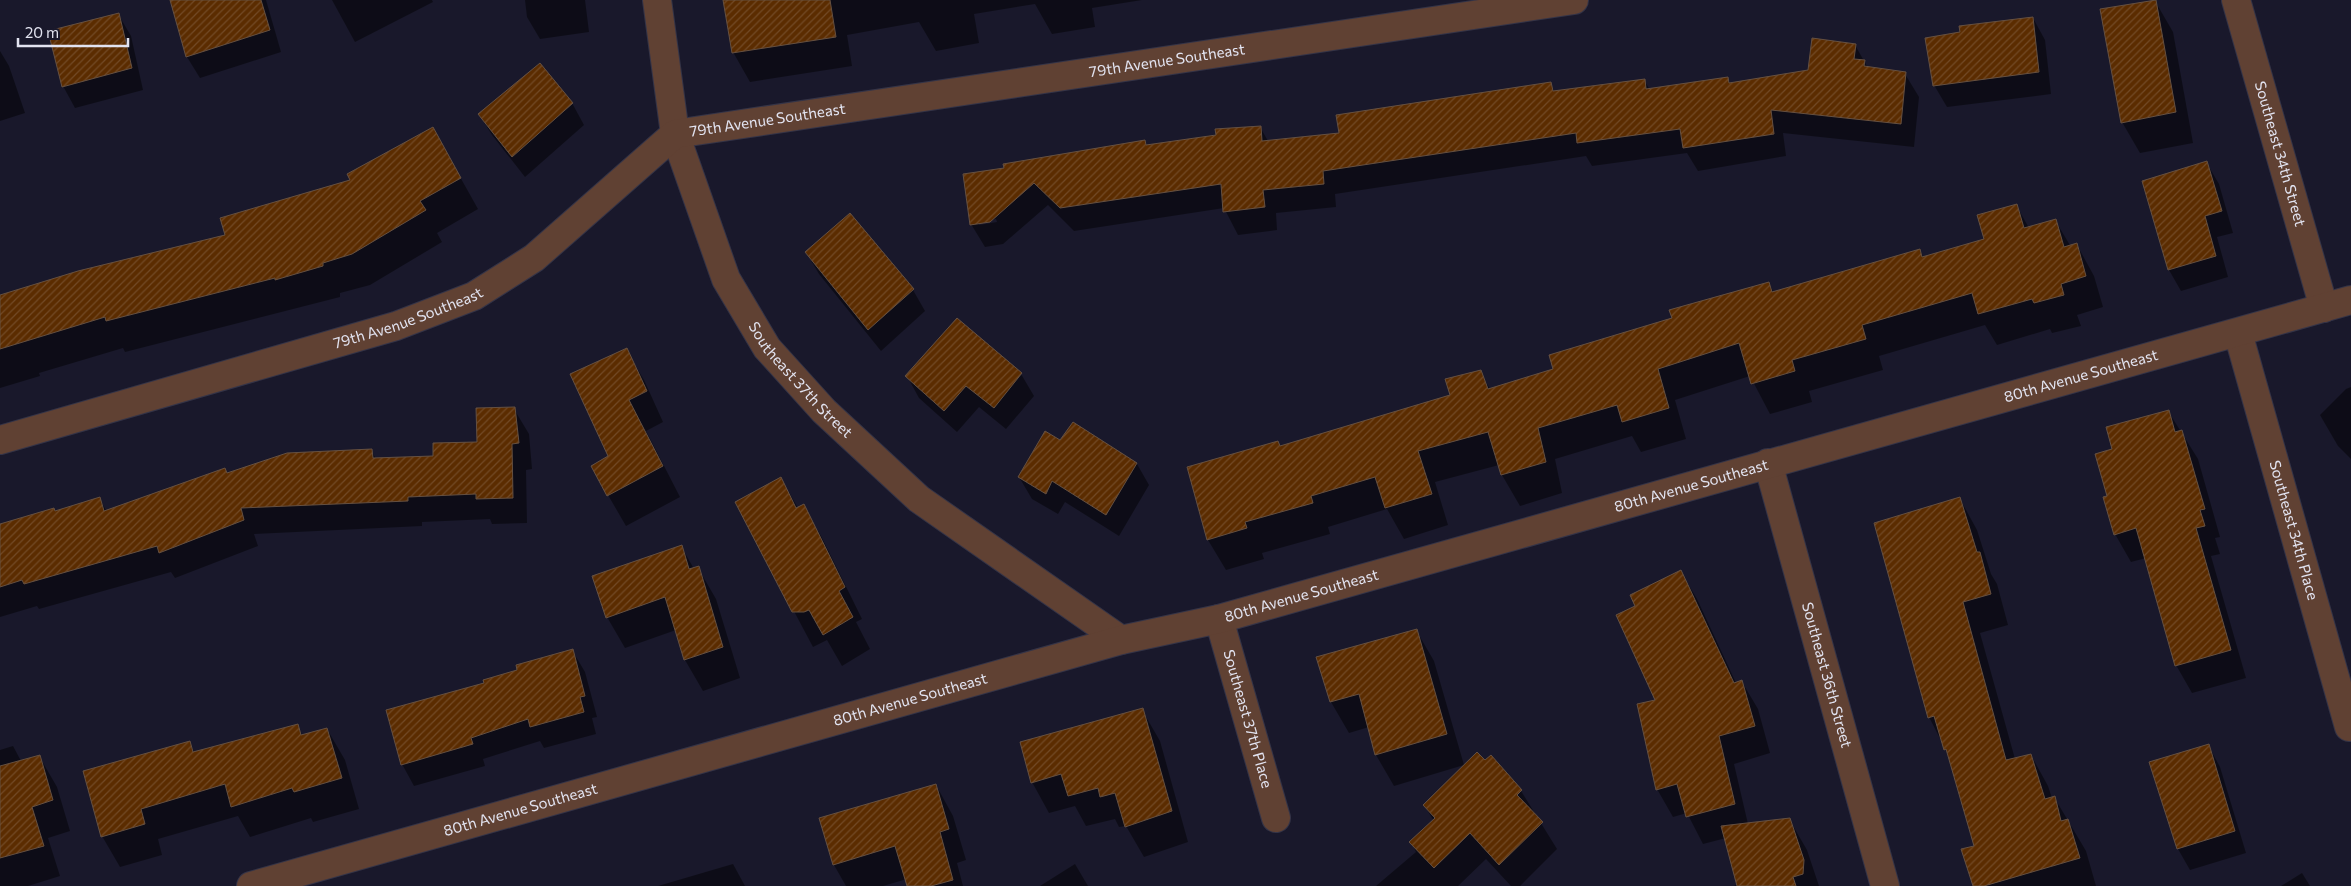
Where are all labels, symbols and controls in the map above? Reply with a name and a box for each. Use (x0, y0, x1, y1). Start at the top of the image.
scale bar (18, 15, 128, 47)
text: 20 m (25, 23, 59, 41)
street label: 79th Avenue Southeast (1088, 39, 1246, 80)
street label: Southeast 34th Street (2252, 79, 2310, 228)
street label: 79th Avenue Southeast (688, 99, 846, 140)
street label: 79th Avenue Southeast (331, 283, 486, 352)
street label: Southeast 37th Street (745, 318, 857, 441)
street label: 80th Avenue Southeast (2002, 345, 2160, 405)
street label: 80th Avenue Southeast (1612, 455, 1770, 515)
street label: Southeast 34th Place (2266, 458, 2323, 602)
street label: 80th Avenue Southeast (1222, 565, 1380, 625)
street label: Southeast 36th Street (1799, 600, 1856, 750)
street label: Southeast 37th Place (1220, 647, 1277, 790)
street label: 80th Avenue Southeast (831, 668, 989, 729)
street label: 80th Avenue Southeast (441, 779, 599, 839)

